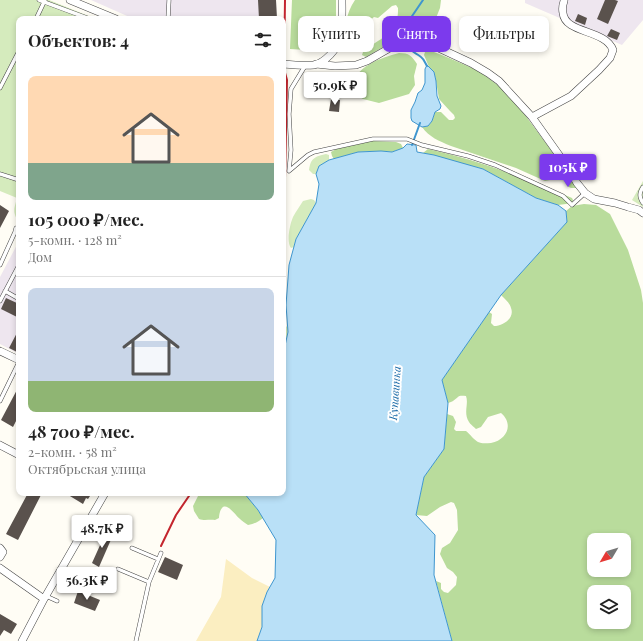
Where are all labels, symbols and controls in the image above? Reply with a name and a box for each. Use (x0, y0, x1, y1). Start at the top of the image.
chip: Купить (298, 16, 374, 52)
chip: Снять (382, 16, 451, 52)
chip: Фильтры (459, 16, 549, 52)
text: Объектов: 4 (28, 29, 129, 51)
icon: filters (252, 29, 274, 51)
pin: 50.9K ₽ (298, 72, 372, 106)
text: 50.9K ₽ (313, 76, 357, 93)
icon: home (115, 102, 187, 174)
pin: 105K ₽ (535, 154, 601, 188)
text: 105K ₽ (548, 158, 588, 175)
text: 105 000 ₽/мес. (28, 208, 144, 230)
text: 5-комн. · 128 m² (28, 231, 122, 248)
text: Дом (28, 248, 52, 265)
icon: home (115, 314, 187, 386)
water label: Купавинка (385, 365, 404, 422)
text: 48 700 ₽/мес. (28, 420, 134, 442)
text: 2-комн. · 58 m² (28, 443, 117, 460)
text: Октябрьская улица (28, 460, 146, 477)
pin: 48.7K ₽ (65, 515, 139, 549)
text: 48.7K ₽ (80, 519, 124, 536)
north arrow (587, 533, 631, 577)
map controls (587, 533, 631, 629)
pin: 56.3K ₽ (50, 567, 124, 601)
text: 56.3K ₽ (66, 571, 108, 588)
button: layers (587, 585, 631, 629)

